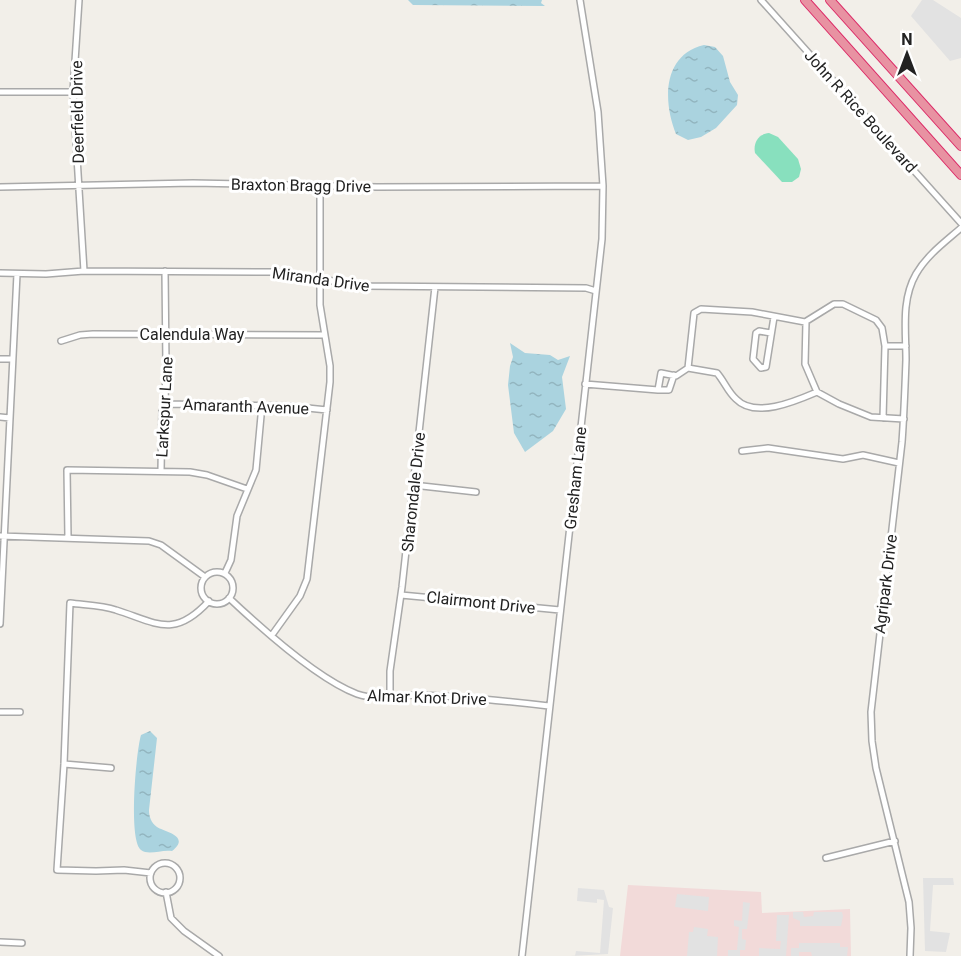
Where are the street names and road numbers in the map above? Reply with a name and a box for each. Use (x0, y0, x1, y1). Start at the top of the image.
street label: John R Rice Boulevard (800, 46, 921, 177)
street label: Deerfield Drive (67, 60, 88, 164)
street label: Braxton Bragg Drive (231, 175, 371, 196)
street label: Miranda Drive (271, 263, 371, 296)
street label: Calendula Way (140, 325, 245, 344)
street label: Larkspur Lane (152, 356, 177, 458)
street label: Amaranth Avenue (183, 395, 309, 418)
street label: Gresham Lane (561, 426, 590, 530)
street label: Sharondale Drive (398, 431, 429, 553)
street label: Agripark Drive (870, 533, 901, 635)
street label: Clairmont Drive (426, 587, 536, 618)
street label: Almar Knot Drive (367, 686, 487, 709)

